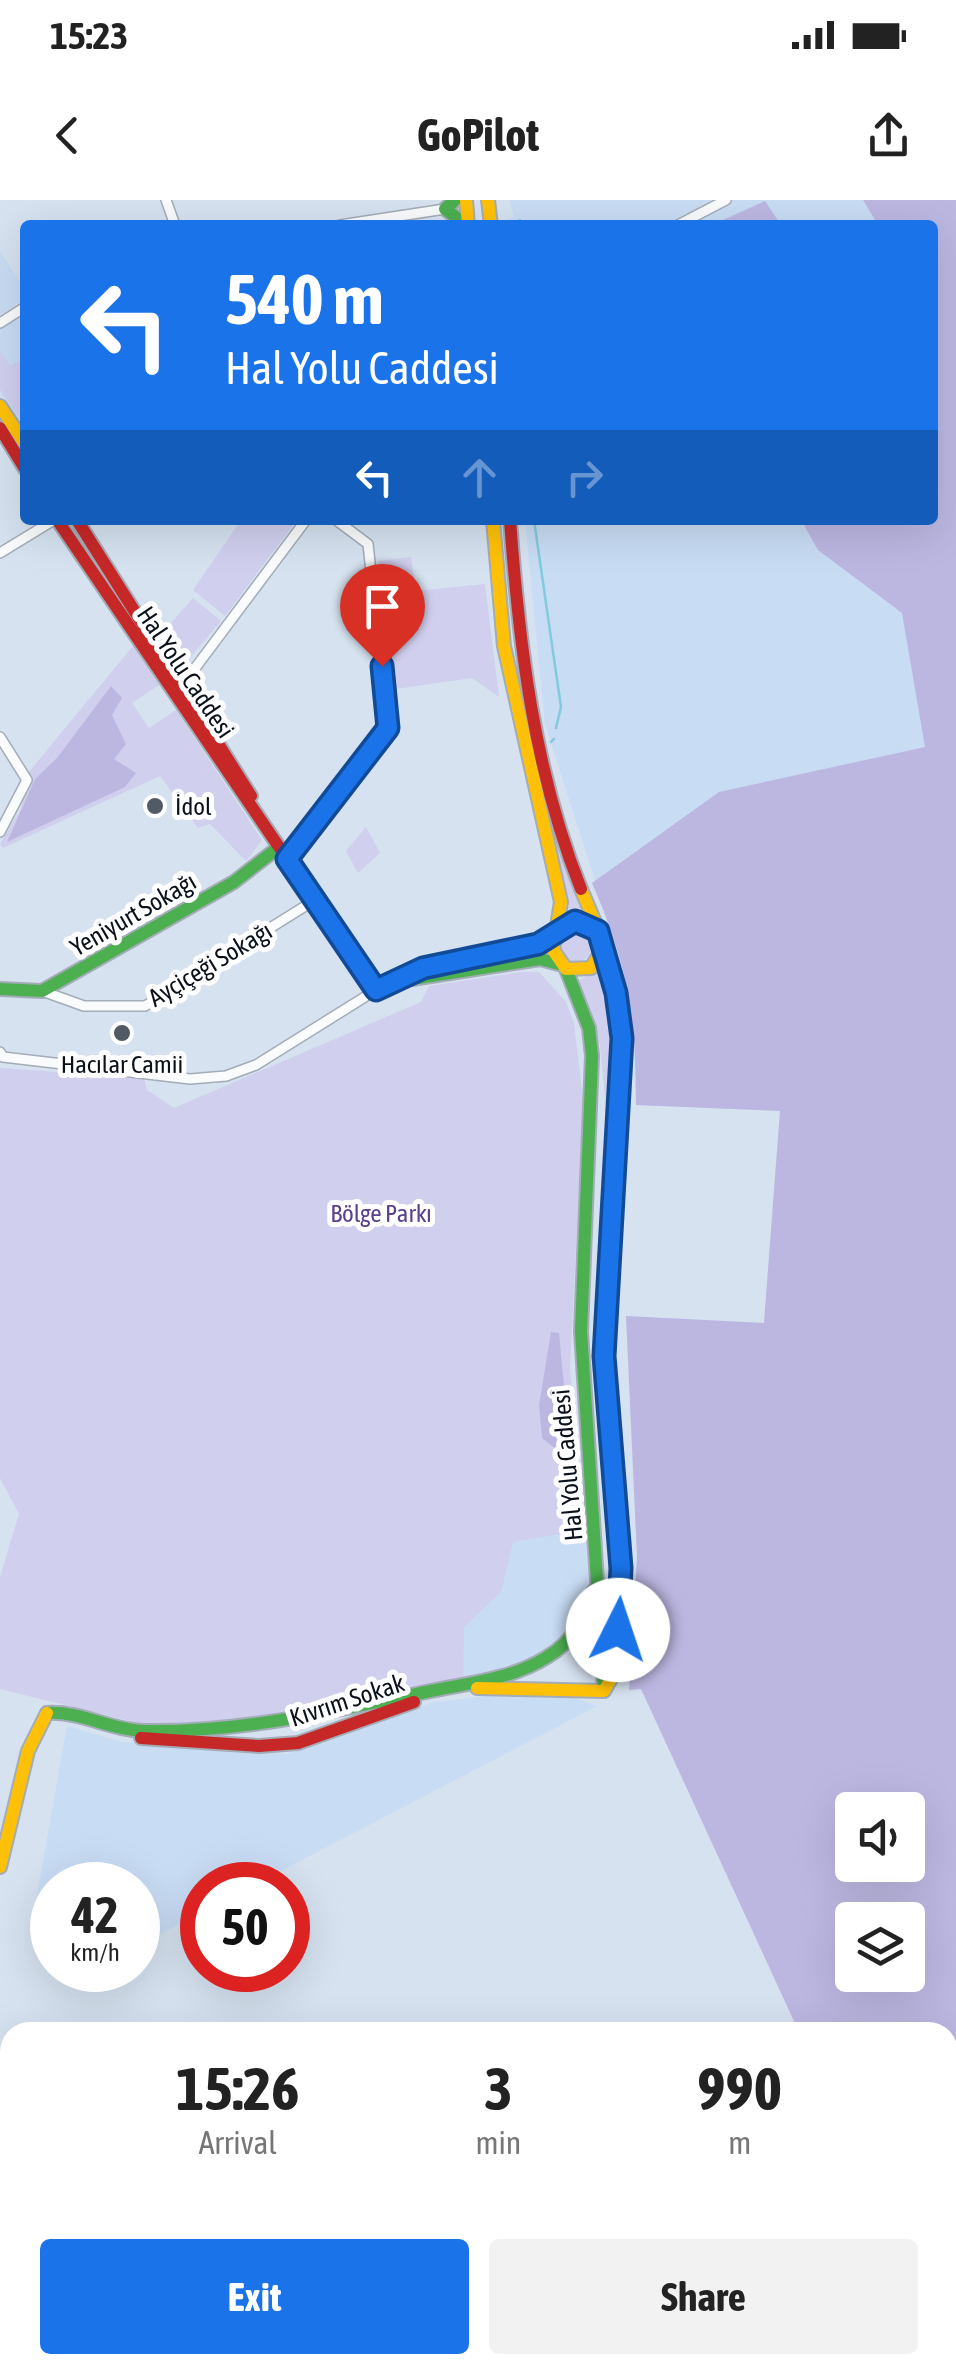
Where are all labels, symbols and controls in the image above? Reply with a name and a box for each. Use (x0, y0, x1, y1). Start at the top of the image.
text: 15:23 (50, 14, 128, 57)
icon: back (40, 108, 95, 163)
icon: share (861, 108, 916, 163)
text: GoPilot (417, 109, 539, 161)
text: 540 m (225, 259, 384, 339)
icon: left (60, 260, 190, 390)
text: Hal Yolu Caddesi (225, 342, 499, 394)
icon: left (347, 450, 402, 505)
icon: ahead (452, 450, 507, 505)
icon: right (557, 450, 612, 505)
pin (340, 564, 425, 667)
icon: arrive (355, 579, 410, 634)
street label: Hal Yolu Caddesi (132, 601, 240, 743)
place label: İdol (175, 792, 212, 820)
marker: İdol (144, 795, 166, 817)
street label: Yeniyurt Sokağı (65, 867, 201, 961)
street label: Ayçiçeği Sokağı (143, 916, 277, 1012)
marker: Hacılar Camii (111, 1022, 133, 1044)
place label: Hacılar Camii (61, 1050, 183, 1078)
park label: Bölge Parkı (330, 1199, 432, 1227)
street label: Hal Yolu Caddesi (546, 1388, 588, 1542)
position arrow (566, 1578, 670, 1682)
street label: Kıvrım Sokak (286, 1668, 408, 1732)
map controls (835, 1792, 925, 1992)
button: sound (835, 1792, 925, 1882)
speed limit sign: 50 (180, 1862, 310, 1992)
text: 42 (71, 1886, 118, 1944)
button: layers (835, 1902, 925, 1992)
text: km/h (70, 1938, 120, 1966)
text: 15:26 (176, 2054, 299, 2123)
text: 3 (484, 2054, 513, 2123)
text: 990 (697, 2054, 782, 2123)
text: Arrival (199, 2124, 277, 2161)
text: min (475, 2124, 521, 2161)
text: m (728, 2124, 751, 2161)
button: Exit (40, 2239, 469, 2354)
button: Share (489, 2239, 918, 2354)

